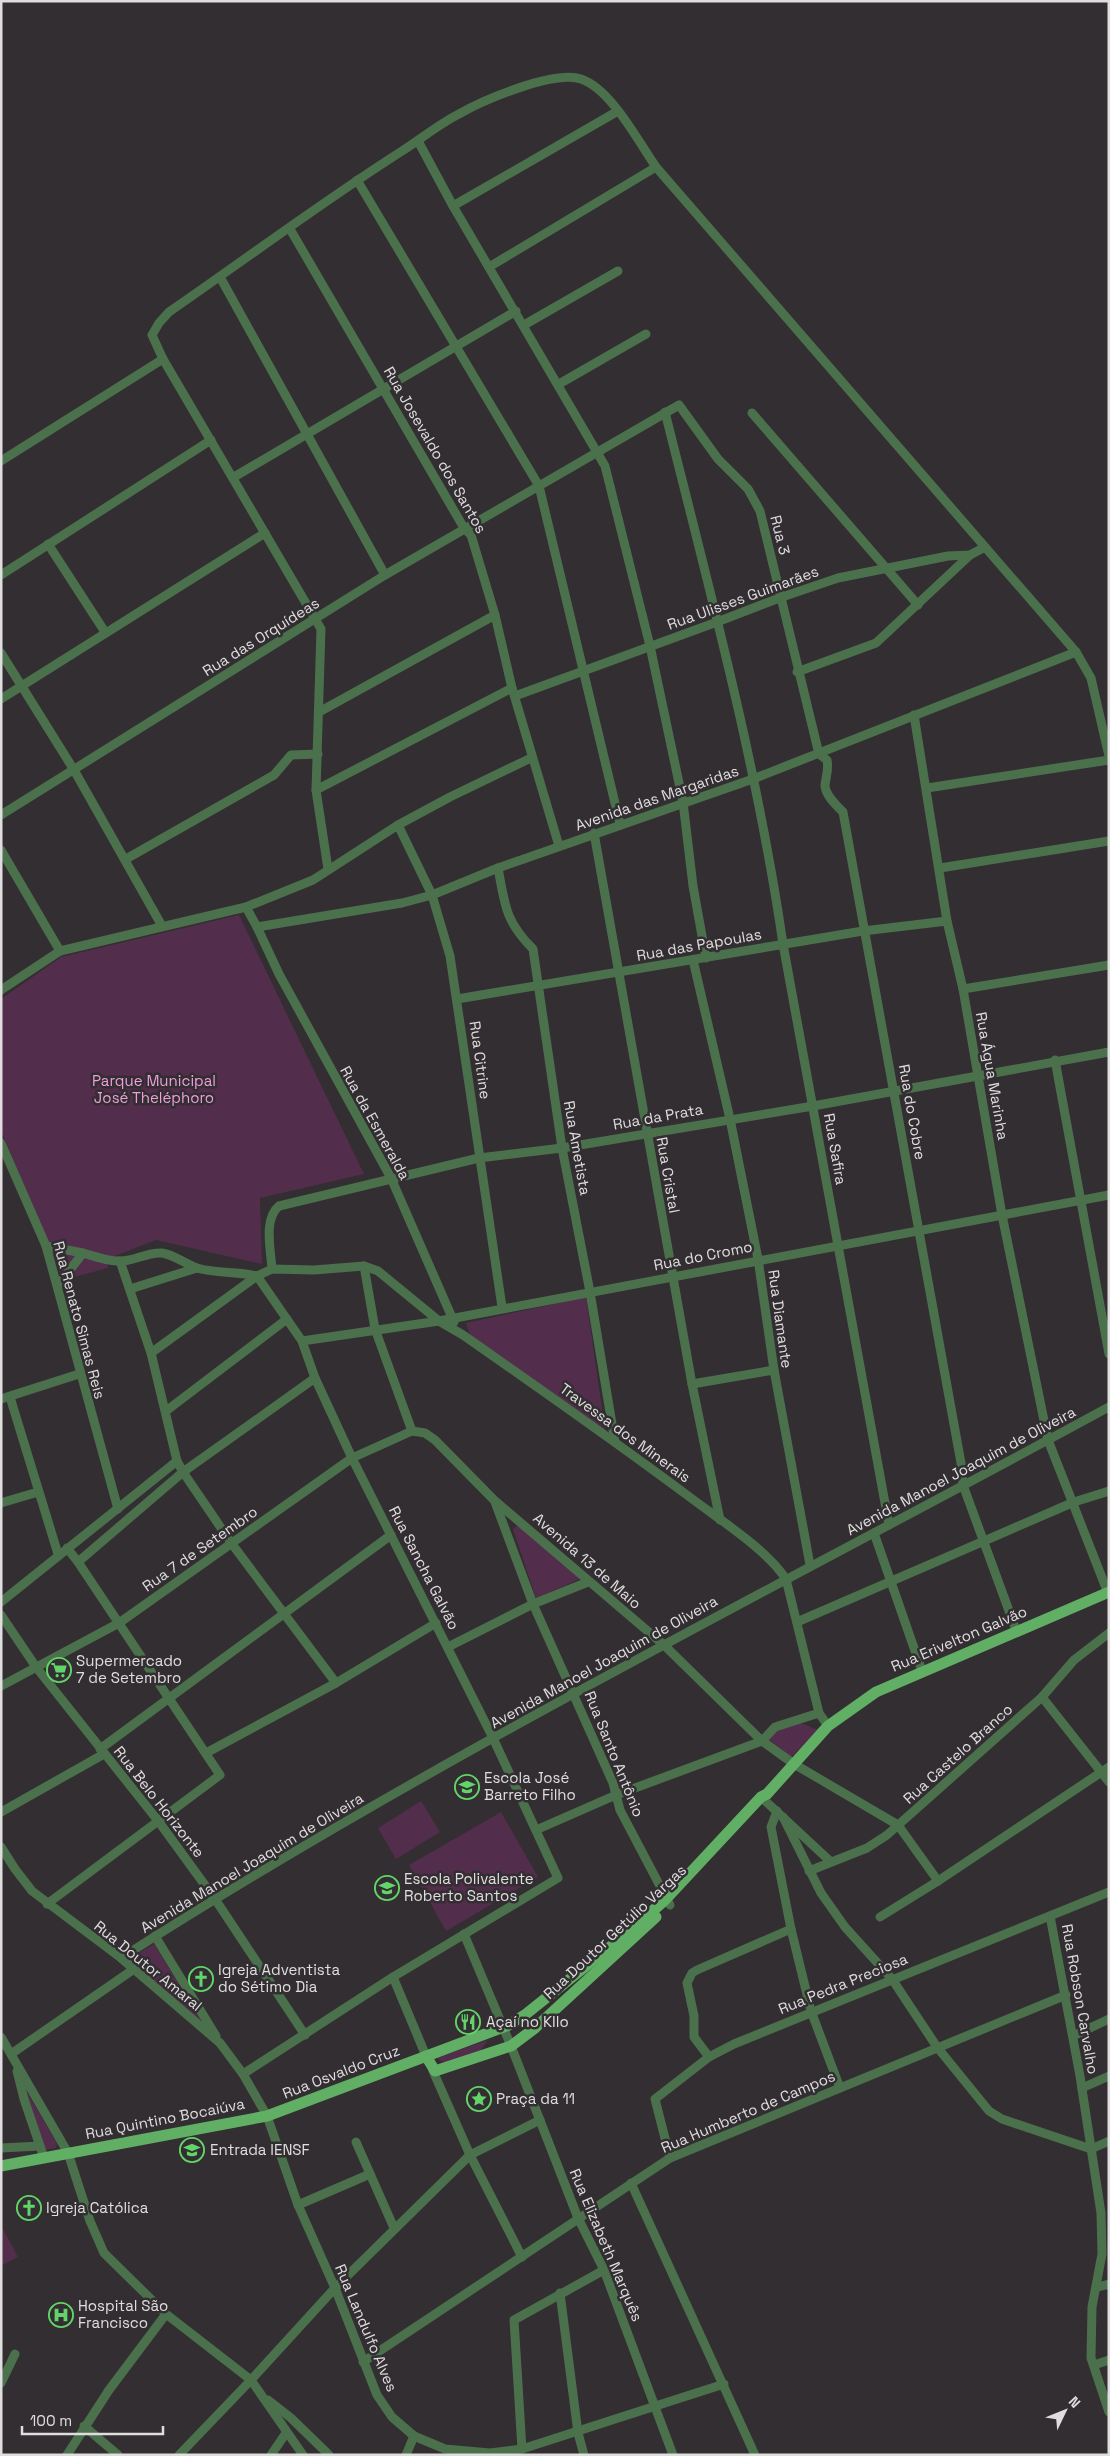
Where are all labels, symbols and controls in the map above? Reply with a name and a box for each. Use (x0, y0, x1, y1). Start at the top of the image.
street label: Rua Josevaldo dos Santos (380, 363, 491, 537)
street label: Rua 3 (766, 513, 795, 557)
street label: Rua Ulisses Guimarães (664, 561, 821, 634)
street label: Rua das Orquídeas (199, 593, 323, 680)
street label: Avenida das Margaridas (573, 761, 741, 834)
street label: Rua das Papoulas (635, 924, 763, 965)
street label: Rua Água Marinha (972, 1010, 1013, 1142)
street label: Rua Citrine (466, 1020, 495, 1100)
street label: Rua da Esmeralda (336, 1062, 415, 1183)
street label: Rua do Cobre (895, 1063, 930, 1161)
park label: Parque Municipal José Theléphoro (92, 1071, 216, 1107)
street label: Rua Ametista (560, 1099, 595, 1197)
street label: Rua da Prata (611, 1099, 705, 1134)
street label: Rua Safira (820, 1112, 851, 1187)
street label: Rua Cristal (652, 1135, 685, 1214)
street label: Rua do Cromo (652, 1237, 754, 1274)
street label: Rua Renato Simas Reis (49, 1239, 110, 1401)
street label: Rua Diamante (764, 1268, 797, 1370)
street label: Travessa dos Minerais (556, 1379, 695, 1487)
street label: Avenida Manoel Joaquim de Oliveira (843, 1402, 1079, 1539)
street label: Rua 7 de Setembro (138, 1502, 261, 1595)
street label: Rua Sancha Galvão (385, 1503, 464, 1633)
street label: Avenida 13 de Maio (529, 1509, 645, 1613)
street label: Avenida Manoel Joaquim de Oliveira (487, 1591, 721, 1732)
street label: Rua Erivelton Galvão (888, 1601, 1030, 1676)
place label: Supermercado 7 de Setembro (76, 1651, 182, 1687)
supermarket icon: Supermercado 7 de Setembro (46, 1657, 72, 1683)
street label: Rua Santo Antônio (581, 1688, 648, 1819)
street label: Rua Castelo Branco (899, 1699, 1016, 1808)
street label: Rua Belo Horizonte (110, 1742, 209, 1861)
place label: Escola José Barreto Filho (484, 1768, 576, 1804)
school or university icon: Escola José Barreto Filho (454, 1774, 480, 1800)
street label: Avenida Manoel Joaquim de Oliveira (137, 1788, 367, 1937)
street label: Rua Doutor Getúlio Vargas (539, 1860, 690, 2003)
place label: Escola Polivalente Roberto Santos (404, 1869, 534, 1905)
school or university icon: Escola Polivalente Roberto Santos (374, 1875, 400, 1901)
street label: Rua Doutor Amaral (90, 1916, 206, 2015)
street label: Rua Robson Carvalho (1058, 1922, 1103, 2076)
street label: Rua Pedra Preciosa (775, 1949, 911, 2018)
place label: Igreja Adventista do Sétimo Dia (218, 1960, 340, 1996)
church icon: Igreja Adventista do Sétimo Dia (188, 1966, 214, 1992)
restaurant icon: Açaí no KIlo (455, 2009, 481, 2035)
place label: Açaí no KIlo (486, 2012, 569, 2031)
street label: Rua Osvaldo Cruz (280, 2040, 402, 2103)
street label: Rua Humberto de Campos (658, 2066, 838, 2157)
place icon: Praça da 11 (466, 2086, 492, 2112)
place label: Praça da 11 (496, 2089, 575, 2108)
street label: Rua Quintino Bocaiúva (84, 2094, 247, 2143)
school or university icon: Entrada IENSF (179, 2137, 205, 2163)
place label: Entrada IENSF (210, 2140, 310, 2159)
street label: Rua Elizabeth Marquês (566, 2166, 647, 2324)
church icon: Igreja Católica (16, 2195, 42, 2221)
place label: Igreja Católica (46, 2198, 149, 2217)
street label: Rua Landulfo Alves (331, 2261, 402, 2394)
place label: Hospital São Francisco (78, 2296, 168, 2332)
hospital icon: Hospital São Francisco (48, 2302, 74, 2328)
north arrow (1040, 2386, 1090, 2436)
text: N (1065, 2393, 1084, 2412)
scale bar (22, 2404, 164, 2436)
text: 100 m (30, 2411, 72, 2430)

